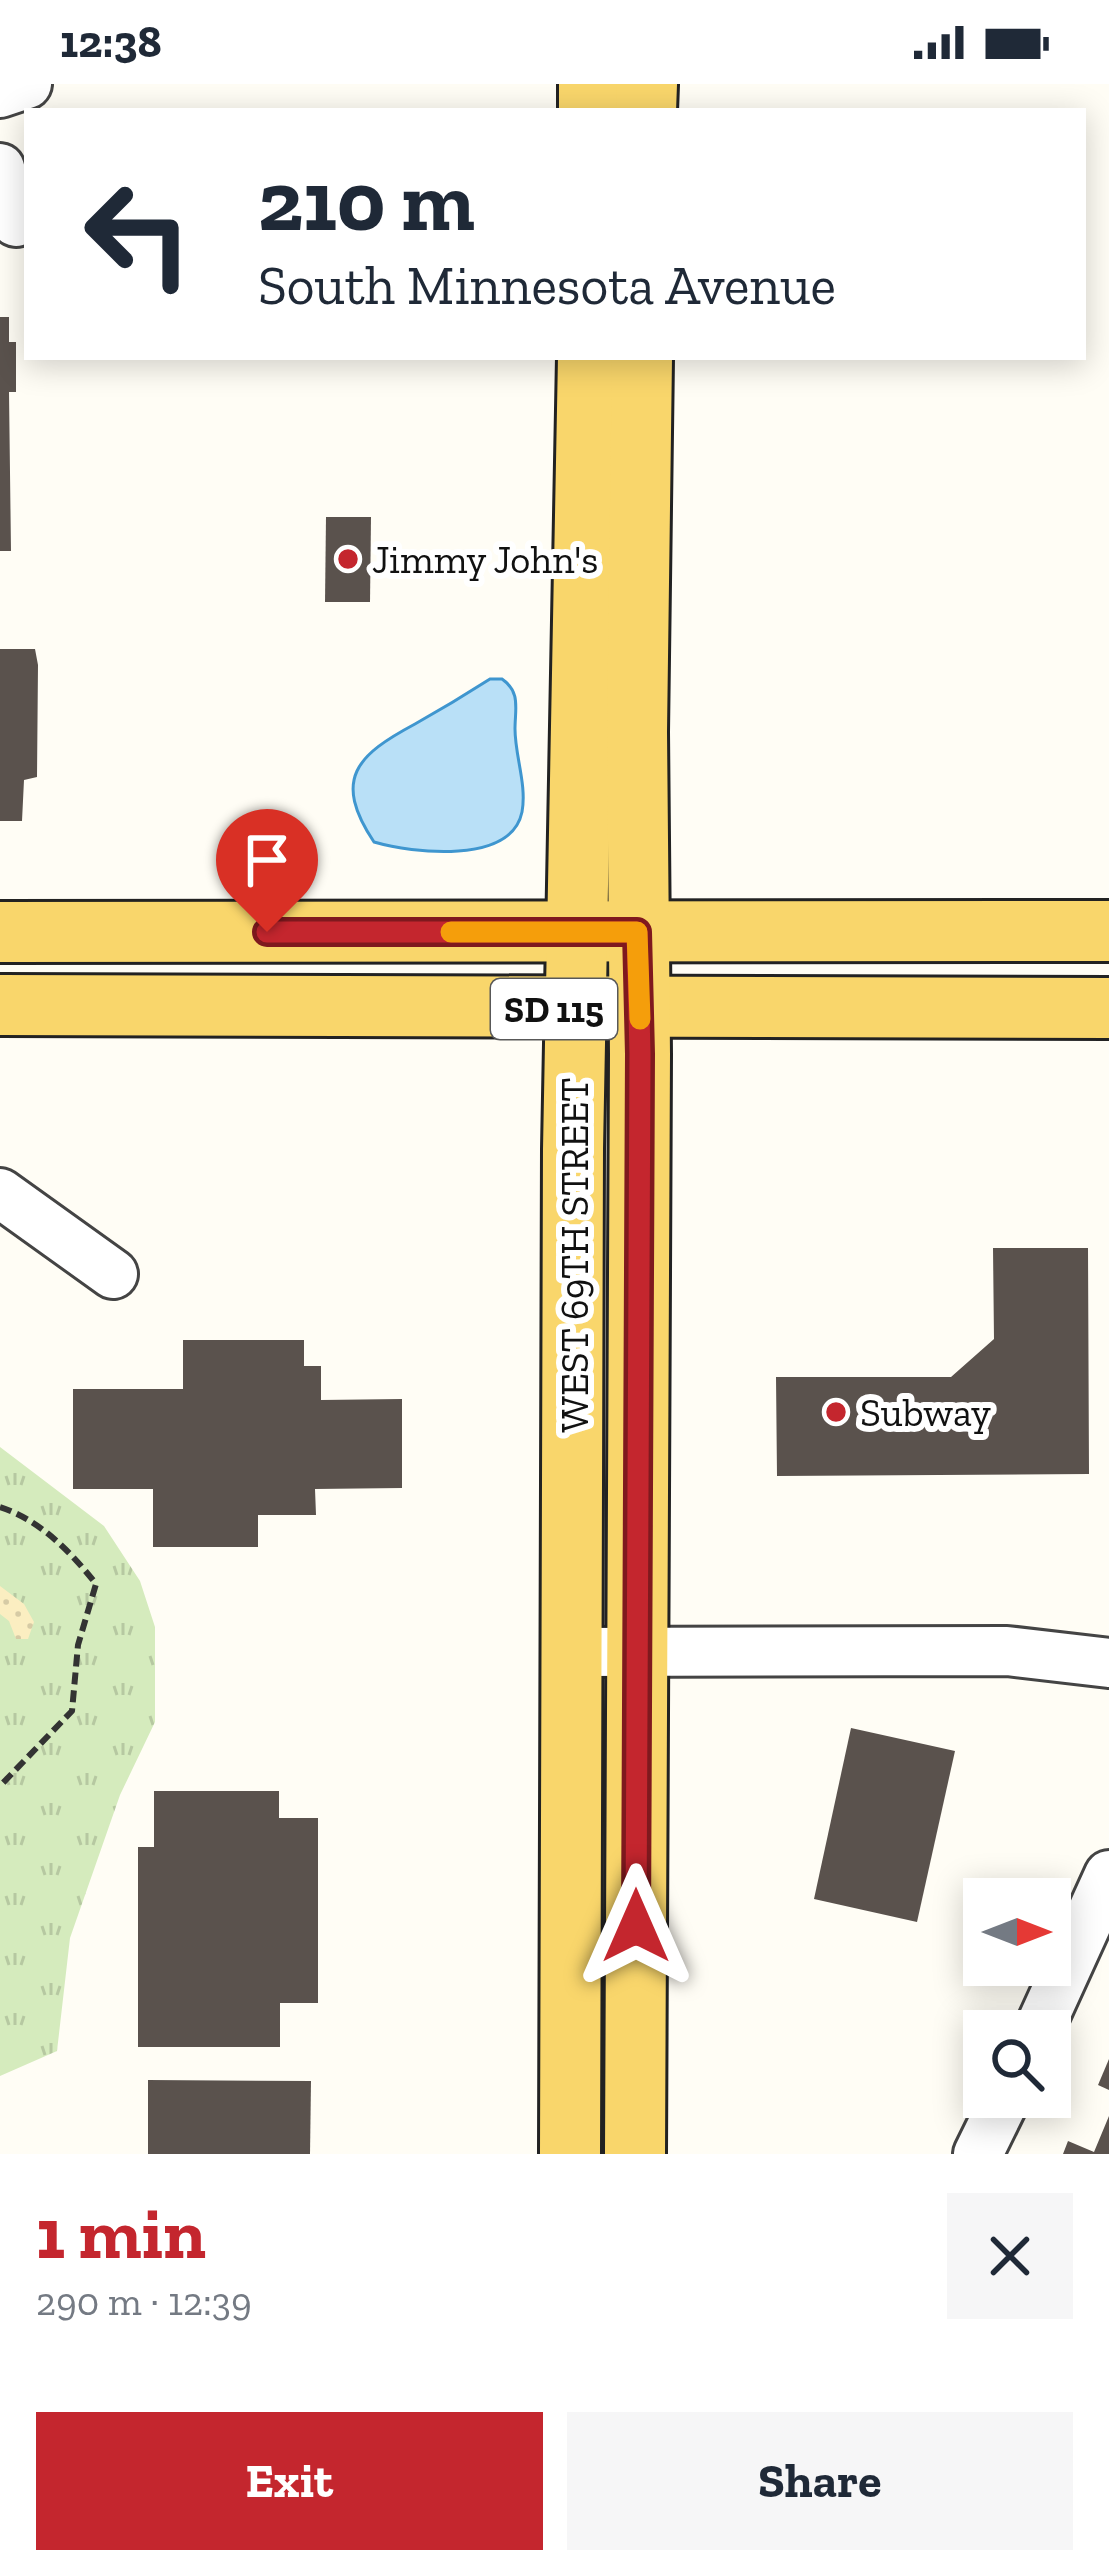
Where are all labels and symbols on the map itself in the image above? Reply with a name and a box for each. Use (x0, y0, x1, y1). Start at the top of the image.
place label: Jimmy John's (372, 536, 598, 583)
marker: Jimmy John's (335, 546, 361, 572)
pin (216, 809, 318, 932)
road number: SD 115 (491, 979, 617, 1039)
street label: WEST 69TH STREET (551, 1077, 598, 1433)
place label: Subway (860, 1389, 991, 1436)
marker: Subway (823, 1399, 849, 1425)
position arrow (573, 1863, 699, 1989)
north arrow (963, 1878, 1071, 1986)

